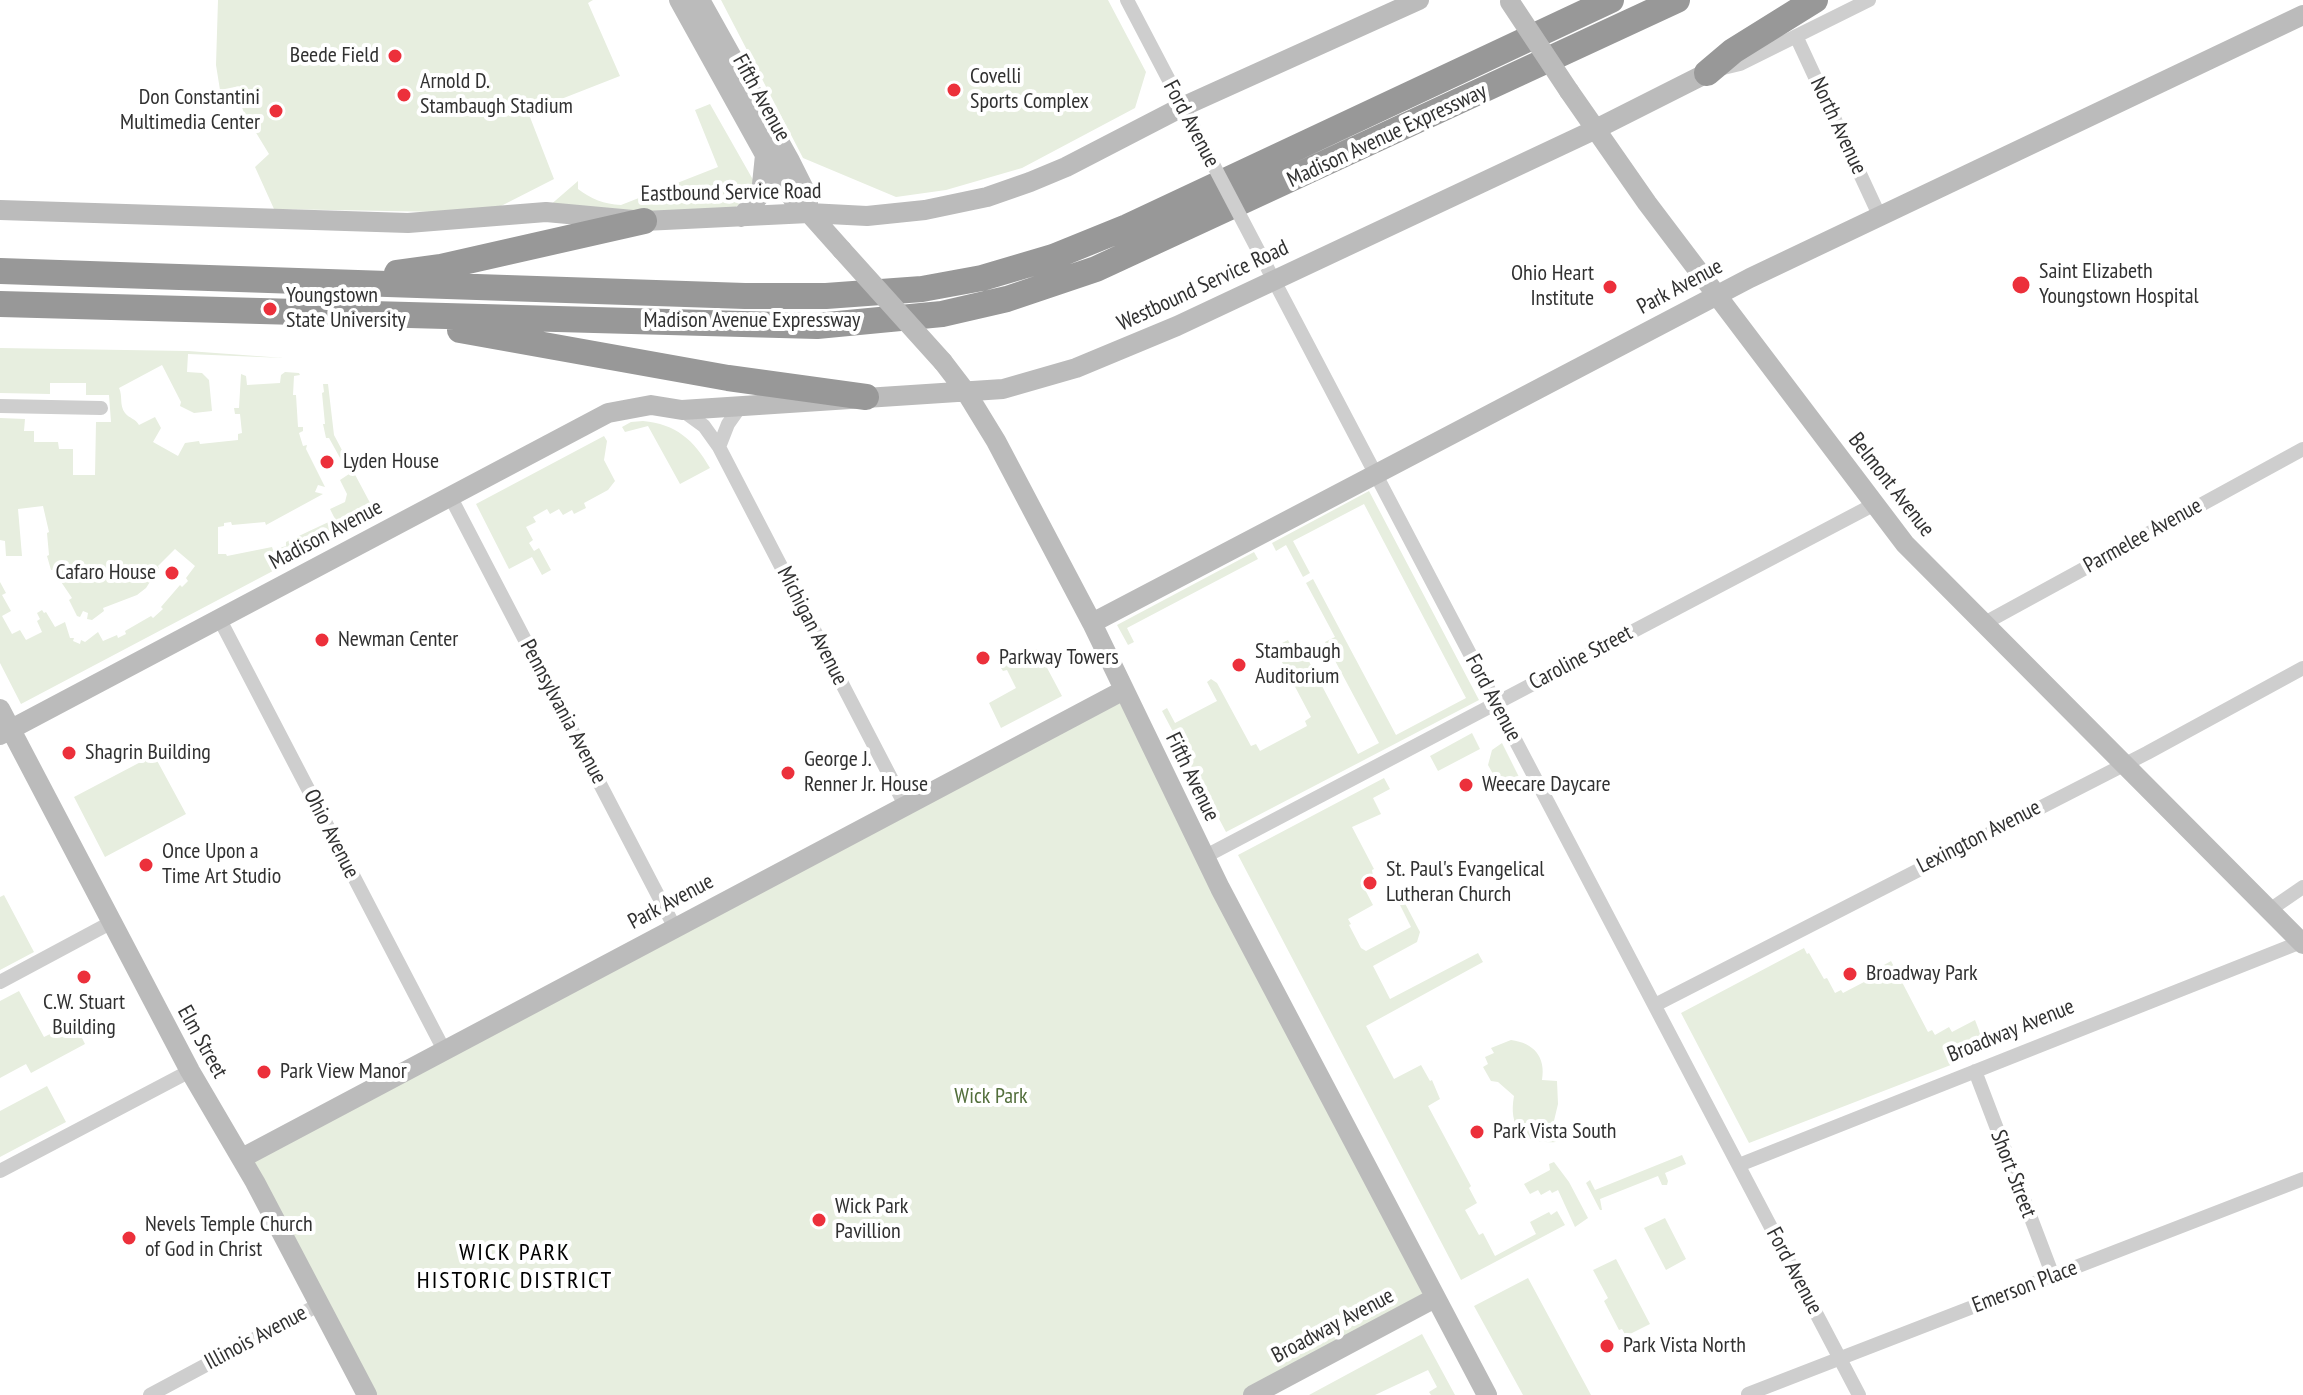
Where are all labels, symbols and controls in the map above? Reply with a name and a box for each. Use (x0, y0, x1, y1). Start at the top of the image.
place label: Beede Field (290, 43, 379, 69)
marker: Beede Field (386, 47, 404, 65)
street label: Fifth Avenue (726, 50, 796, 146)
place label: Covelli Sports Complex (970, 64, 1089, 116)
place label: Arnold D. Stambaugh Stadium (420, 69, 573, 120)
street label: North Avenue (1804, 73, 1872, 179)
street label: Ford Avenue (1157, 76, 1225, 172)
street label: Madison Avenue Expressway (1283, 78, 1491, 194)
marker: Covelli Sports Complex (945, 81, 963, 99)
place label: Don Constantini Multimedia Center (120, 85, 260, 136)
marker: Arnold D. Stambaugh Stadium (395, 86, 413, 104)
marker: Don Constantini Multimedia Center (267, 102, 285, 120)
street label: Eastbound Service Road (640, 178, 822, 208)
street label: Westbound Service Road (1113, 235, 1293, 337)
street label: Park Avenue (1633, 254, 1727, 320)
place label: Saint Elizabeth Youngstown Hospital (2039, 259, 2199, 310)
place label: Ohio Heart Institute (1511, 261, 1594, 312)
marker: Saint Elizabeth Youngstown Hospital (2010, 274, 2032, 296)
marker: Ohio Heart Institute (1601, 278, 1619, 296)
place label: Youngstown State University (286, 283, 406, 334)
marker: Youngstown State University (261, 300, 279, 318)
street label: Madison Avenue Expressway (644, 308, 860, 334)
street label: Belmont Avenue (1842, 428, 1940, 542)
place label: Lyden House (343, 449, 439, 475)
marker: Lyden House (318, 453, 336, 471)
street label: Parmelee Avenue (2079, 493, 2207, 579)
street label: Madison Avenue (265, 494, 387, 576)
place label: Cafaro House (55, 560, 156, 586)
street label: Michigan Avenue (771, 562, 853, 690)
marker: Cafaro House (163, 564, 181, 582)
street label: Caroline Street (1525, 620, 1637, 696)
place label: Newman Center (338, 627, 458, 653)
marker: Newman Center (313, 631, 331, 649)
street label: Pennsylvania Avenue (514, 635, 612, 789)
place label: Stambaugh Auditorium (1255, 639, 1341, 690)
place label: Parkway Towers (999, 645, 1119, 671)
marker: Parkway Towers (974, 649, 992, 667)
street label: Ford Avenue (1459, 650, 1527, 746)
marker: Stambaugh Auditorium (1230, 656, 1248, 674)
street label: Fifth Avenue (1159, 728, 1225, 826)
place label: Shagrin Building (85, 740, 211, 766)
marker: Shagrin Building (60, 744, 78, 762)
place label: George J. Renner Jr. House (804, 747, 928, 798)
marker: George J. Renner Jr. House (779, 764, 797, 782)
place label: Weecare Daycare (1482, 772, 1611, 798)
marker: Weecare Daycare (1457, 776, 1475, 794)
street label: Ohio Avenue (297, 785, 365, 883)
street label: Lexington Avenue (1913, 795, 2045, 879)
place label: Once Upon a Time Art Studio (162, 839, 281, 890)
marker: Once Upon a Time Art Studio (137, 856, 155, 874)
place label: St. Paul's Evangelical Lutheran Church (1386, 857, 1544, 908)
street label: Park Avenue (624, 869, 718, 935)
marker: St. Paul's Evangelical Lutheran Church (1361, 874, 1379, 892)
place label: Broadway Park (1866, 961, 1978, 987)
marker: Broadway Park (1841, 965, 1859, 983)
marker: C.W. Stuart Building (75, 968, 93, 986)
place label: C.W. Stuart Building (43, 990, 125, 1042)
street label: Broadway Avenue (1944, 994, 2078, 1068)
street label: Elm Street (171, 1001, 233, 1083)
place label: Park View Manor (280, 1059, 407, 1085)
marker: Park View Manor (255, 1063, 273, 1081)
park label: Wick Park (954, 1084, 1028, 1110)
place label: Park Vista South (1493, 1119, 1616, 1145)
marker: Park Vista South (1468, 1123, 1486, 1141)
street label: Short Street (1984, 1127, 2042, 1221)
place label: Wick Park Pavillion (835, 1194, 908, 1246)
marker: Wick Park Pavillion (810, 1211, 828, 1229)
place label: Nevels Temple Church of God in Christ (145, 1212, 313, 1264)
street label: Ford Avenue (1760, 1223, 1828, 1319)
marker: Nevels Temple Church of God in Christ (120, 1229, 138, 1247)
district label: WICK PARK HISTORIC DISTRICT (417, 1239, 613, 1295)
street label: Emerson Place (1969, 1255, 2081, 1319)
street label: Broadway Avenue (1267, 1283, 1399, 1369)
street label: Illinois Avenue (200, 1300, 312, 1376)
place label: Park Vista North (1623, 1333, 1746, 1359)
marker: Park Vista North (1598, 1337, 1616, 1355)

